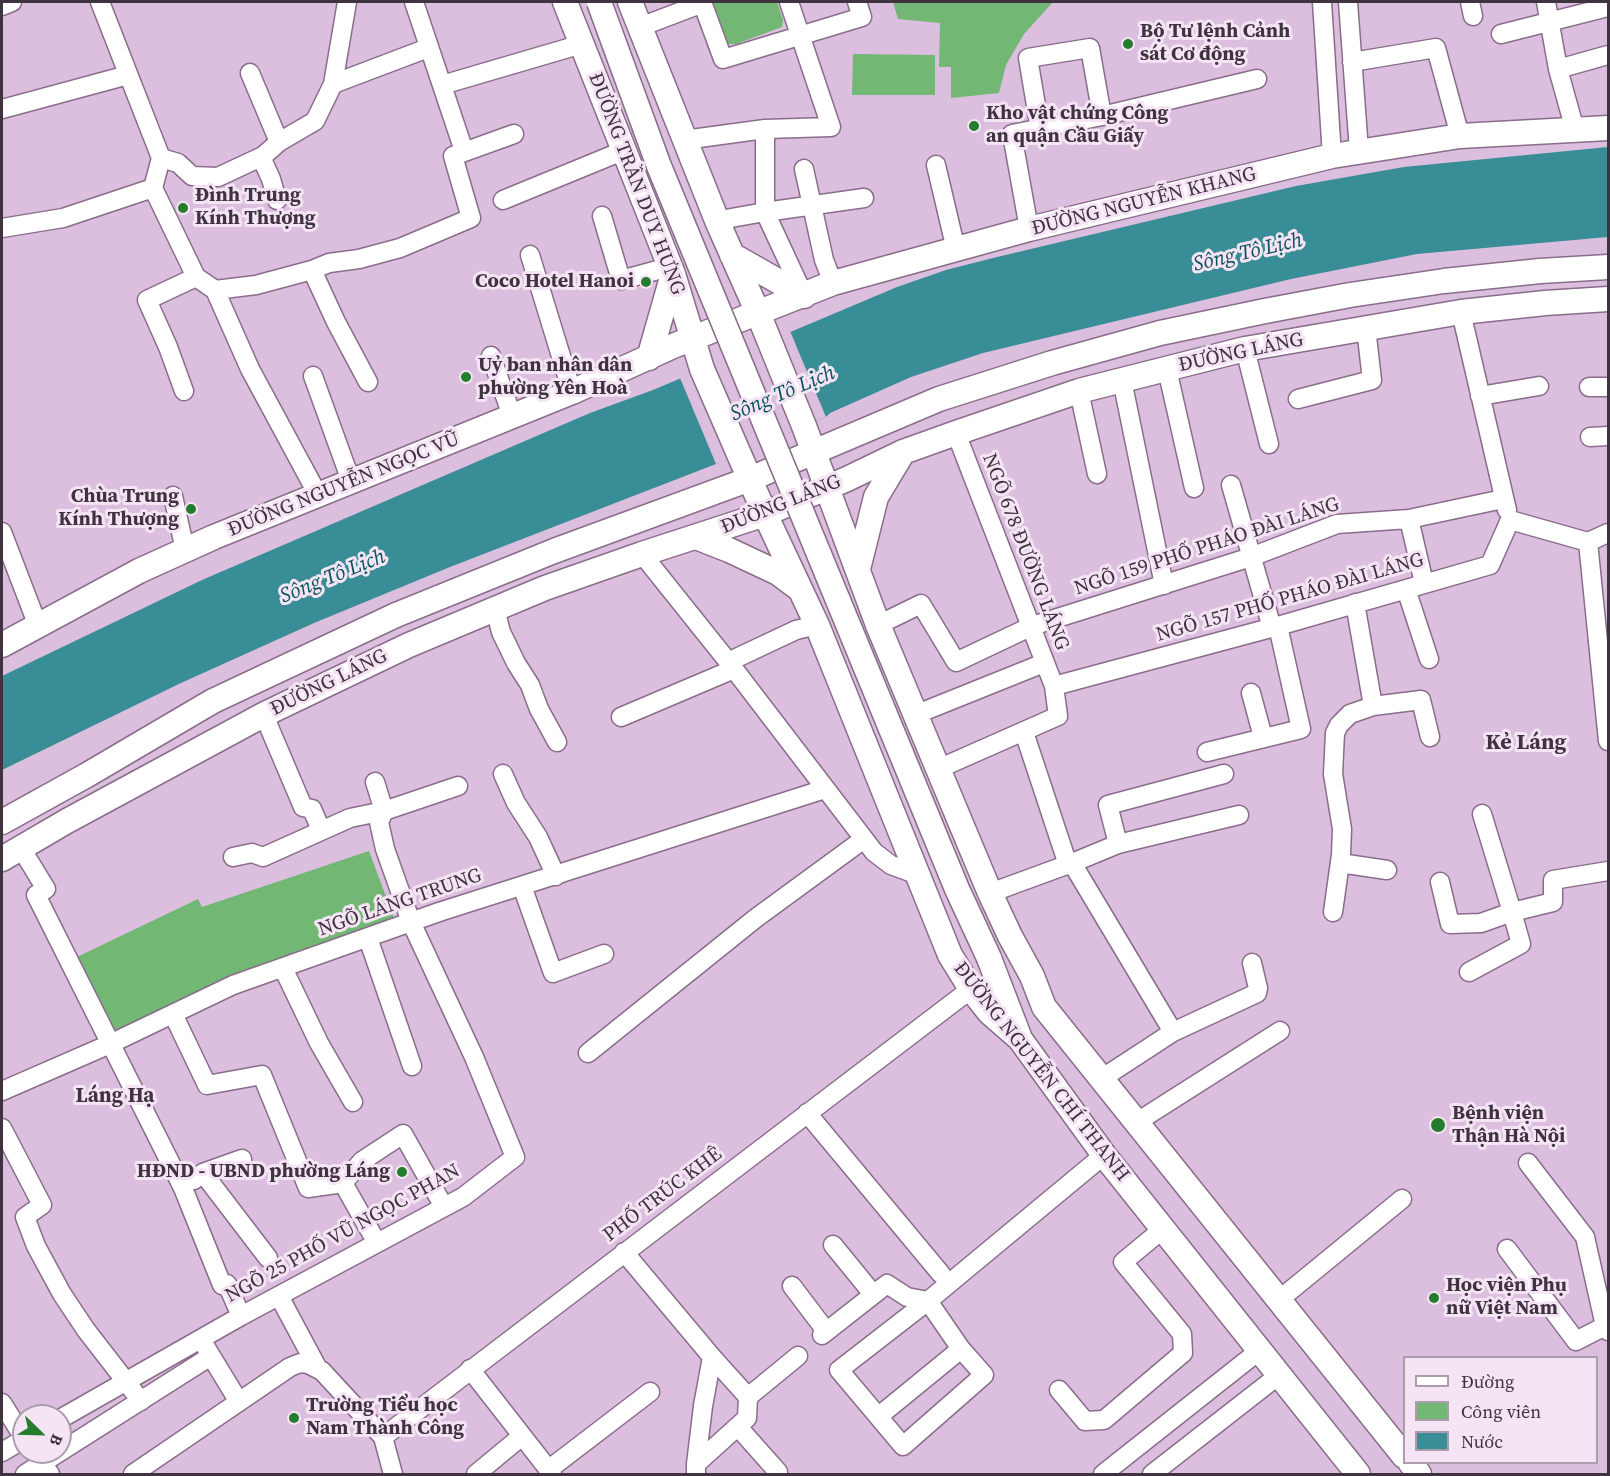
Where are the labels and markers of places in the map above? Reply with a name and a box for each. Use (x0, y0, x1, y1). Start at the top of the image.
place label: Bộ Tư lệnh Cảnh sát Cơ động (1140, 20, 1290, 67)
marker: Bộ Tư lệnh Cảnh sát Cơ động (1121, 37, 1135, 51)
place label: Kho vật chứng Công an quận Cầu Giấy (986, 102, 1168, 149)
marker: Kho vật chứng Công an quận Cầu Giấy (967, 119, 981, 133)
place label: Đình Trung Kính Thượng (195, 184, 316, 231)
marker: Đình Trung Kính Thượng (176, 201, 190, 215)
place label: Coco Hotel Hanoi (475, 270, 634, 294)
marker: Coco Hotel Hanoi (639, 275, 653, 289)
place label: Uỷ ban nhân dân phường Yên Hoà (478, 354, 632, 401)
marker: Uỷ ban nhân dân phường Yên Hoà (459, 370, 473, 384)
place label: Chùa Trung Kính Thượng (58, 485, 179, 532)
marker: Chùa Trung Kính Thượng (184, 502, 198, 516)
place label: Bệnh viện Thận Hà Nội (1452, 1102, 1565, 1149)
marker: Bệnh viện Thận Hà Nội (1429, 1116, 1447, 1134)
place label: HĐND - UBND phường Láng (137, 1160, 390, 1184)
marker: HĐND - UBND phường Láng (395, 1165, 409, 1179)
place label: Học viện Phụ nữ Việt Nam (1446, 1274, 1567, 1321)
marker: Học viện Phụ nữ Việt Nam (1427, 1291, 1441, 1305)
place label: Trường Tiểu học Nam Thành Công (306, 1394, 464, 1441)
marker: Trường Tiểu học Nam Thành Công (287, 1411, 301, 1425)

